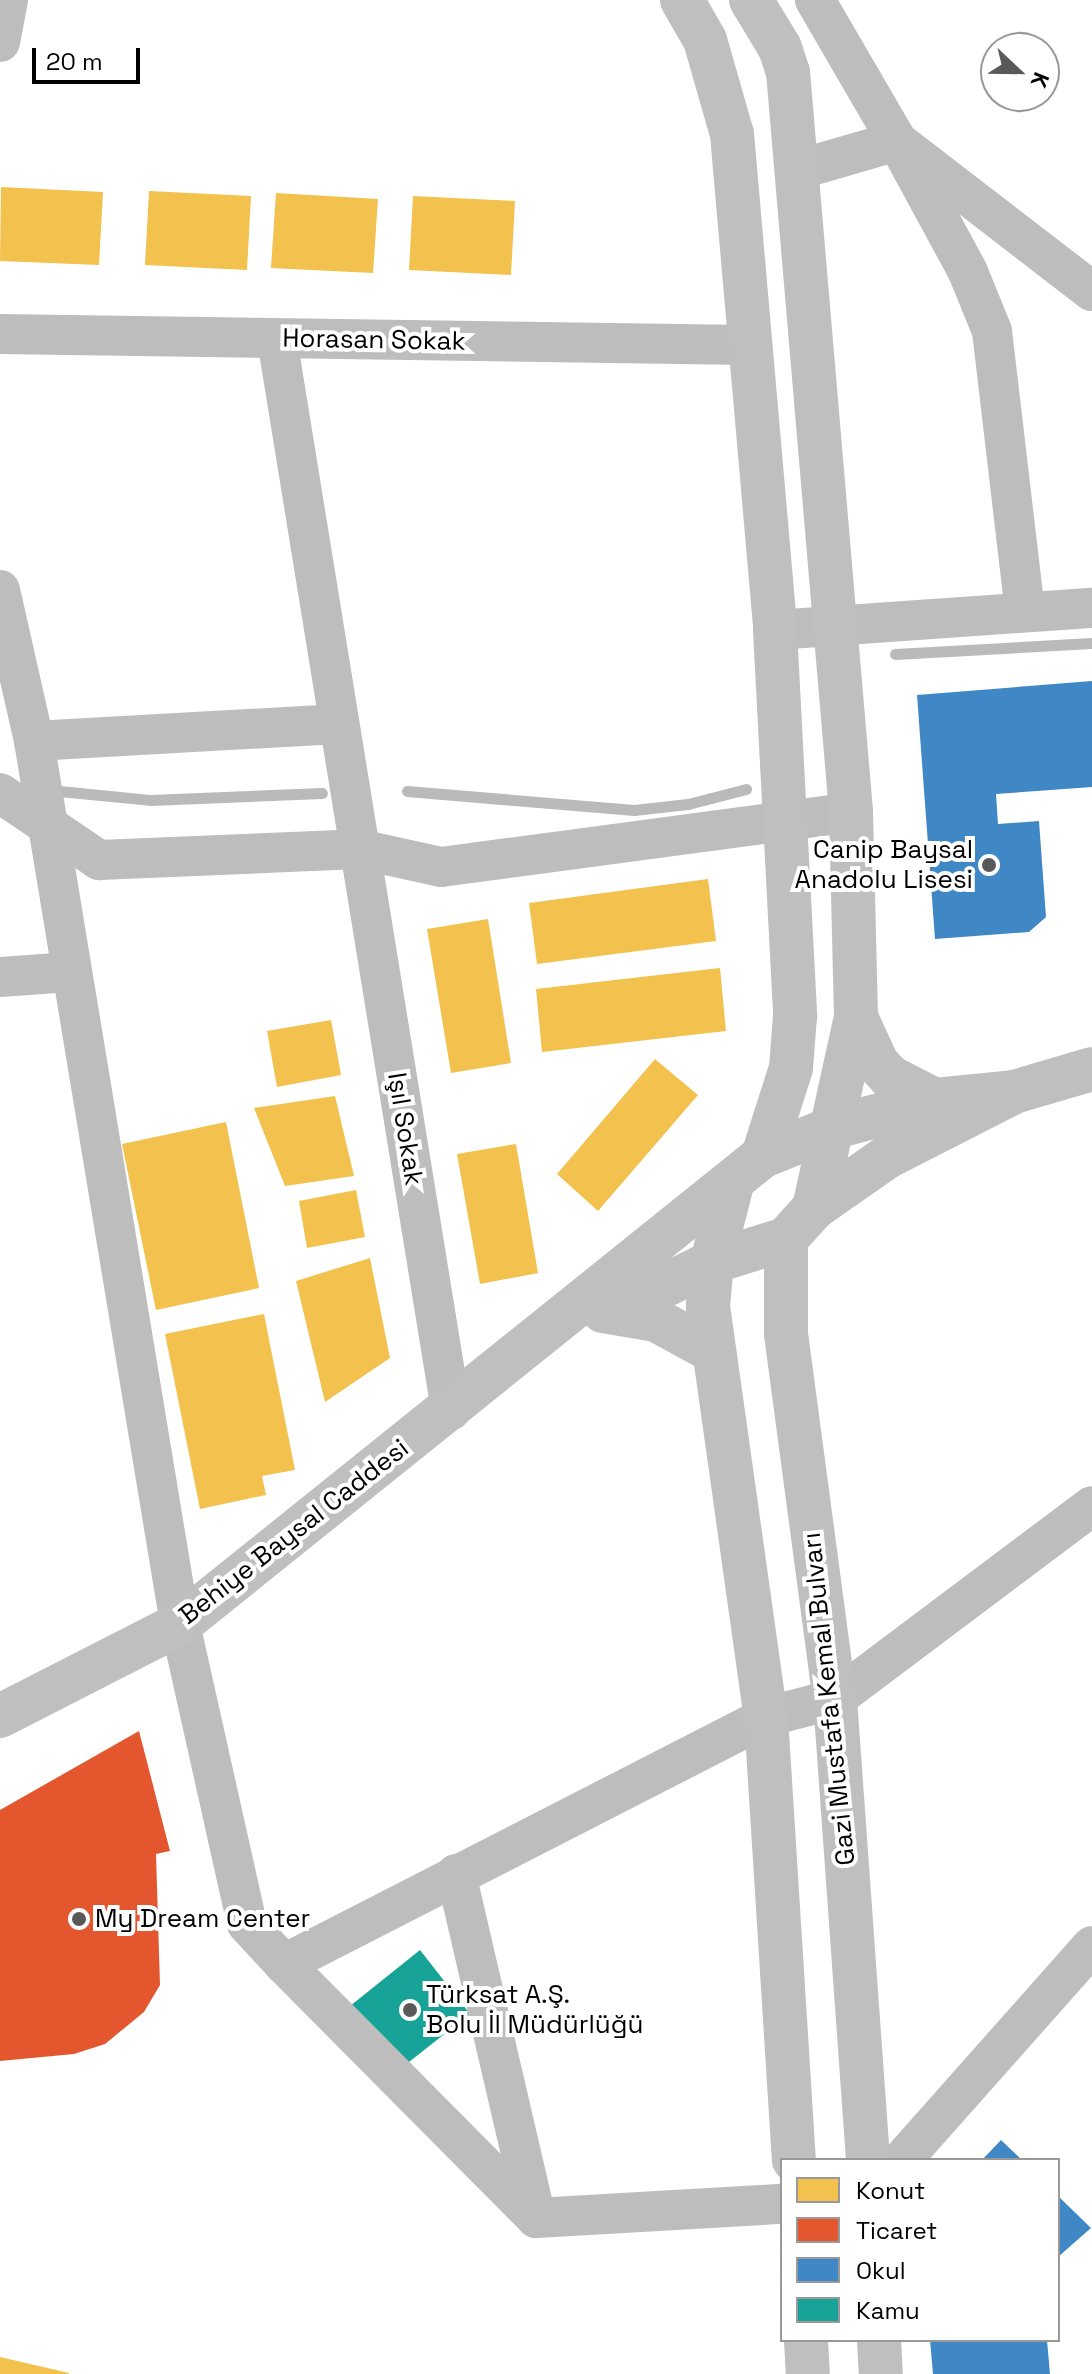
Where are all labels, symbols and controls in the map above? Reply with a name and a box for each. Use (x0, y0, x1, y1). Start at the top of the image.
scale bar (36, 32, 144, 82)
north arrow (980, 32, 1060, 112)
text: 20 m (46, 46, 103, 77)
text: K (1025, 69, 1056, 92)
street label: Horasan Sokak (282, 323, 466, 357)
place label: Canip Baysal Anadolu Lisesi (795, 834, 973, 896)
marker: Canip Baysal Anadolu Lisesi (980, 856, 998, 874)
street label: Işıl Sokak (381, 1070, 429, 1188)
street label: Behiye Baysal Caddesi (173, 1433, 415, 1631)
street label: Gazi Mustafa Kemal Bulvarı (796, 1531, 862, 1867)
place label: My Dream Center (95, 1903, 310, 1935)
marker: My Dream Center (70, 1910, 88, 1928)
place label: Türksat A.Ş. Bolu İl Müdürlüğü (426, 1979, 643, 2040)
marker: Türksat A.Ş. Bolu İl Müdürlüğü (401, 2001, 419, 2019)
legend (780, 2158, 1060, 2342)
text: Konut (856, 2175, 925, 2206)
text: Ticaret (856, 2215, 937, 2246)
text: Okul (856, 2255, 906, 2286)
text: Kamu (856, 2295, 920, 2326)

